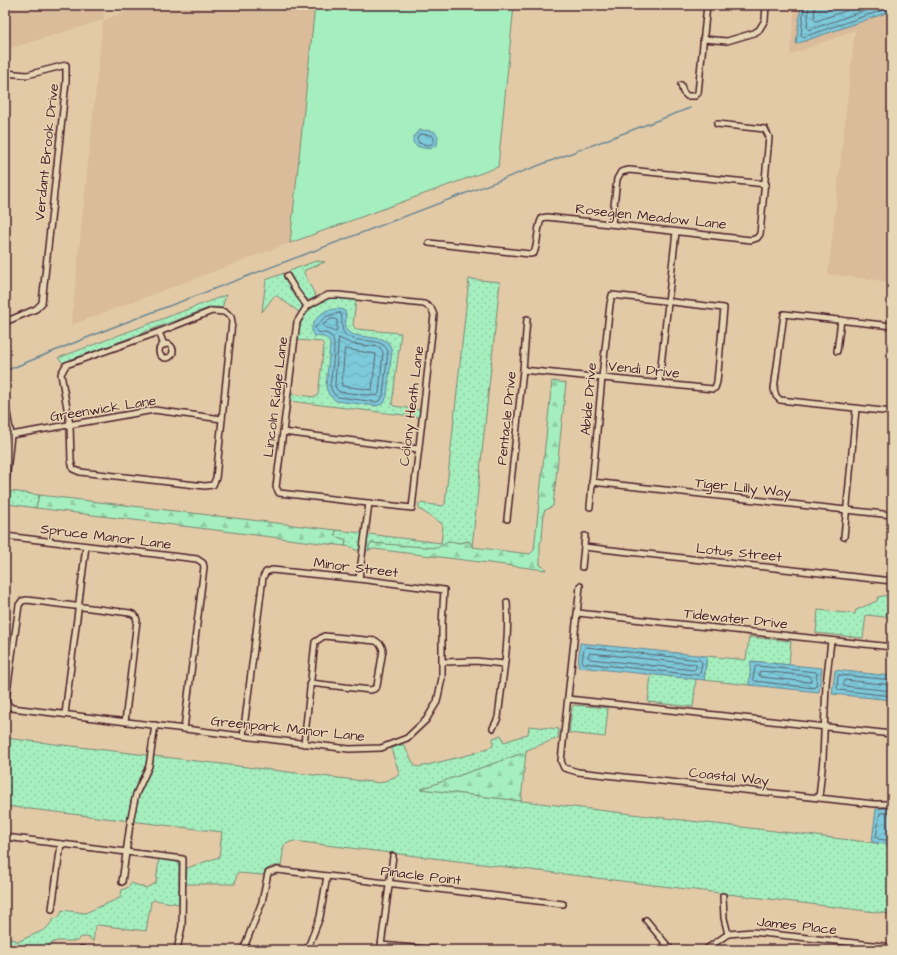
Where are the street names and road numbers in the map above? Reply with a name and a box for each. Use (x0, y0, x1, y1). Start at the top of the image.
street label: Verdant Brook Drive (30, 82, 64, 222)
street label: Roseglen Meadow Lane (574, 199, 728, 235)
street label: Lincoln Ridge Lane (259, 335, 293, 459)
street label: Colony Heath Lane (395, 344, 429, 467)
street label: Vendi Drive (607, 356, 681, 384)
street label: Abide Drive (576, 361, 602, 436)
street label: Pentacle Drive (492, 370, 522, 466)
street label: Greenwick Lane (49, 391, 158, 427)
street label: Tiger Lilly Way (694, 473, 792, 503)
street label: Spruce Manor Lane (39, 519, 173, 555)
street label: Lotus Street (695, 539, 783, 567)
street label: Minor Street (312, 553, 400, 583)
street label: Tidewater Drive (683, 604, 789, 634)
street label: Greenpark Manor Lane (210, 711, 366, 747)
street label: Coastal Way (688, 763, 770, 791)
street label: Pinacle Point (379, 861, 463, 891)
street label: James Place (756, 912, 838, 940)

